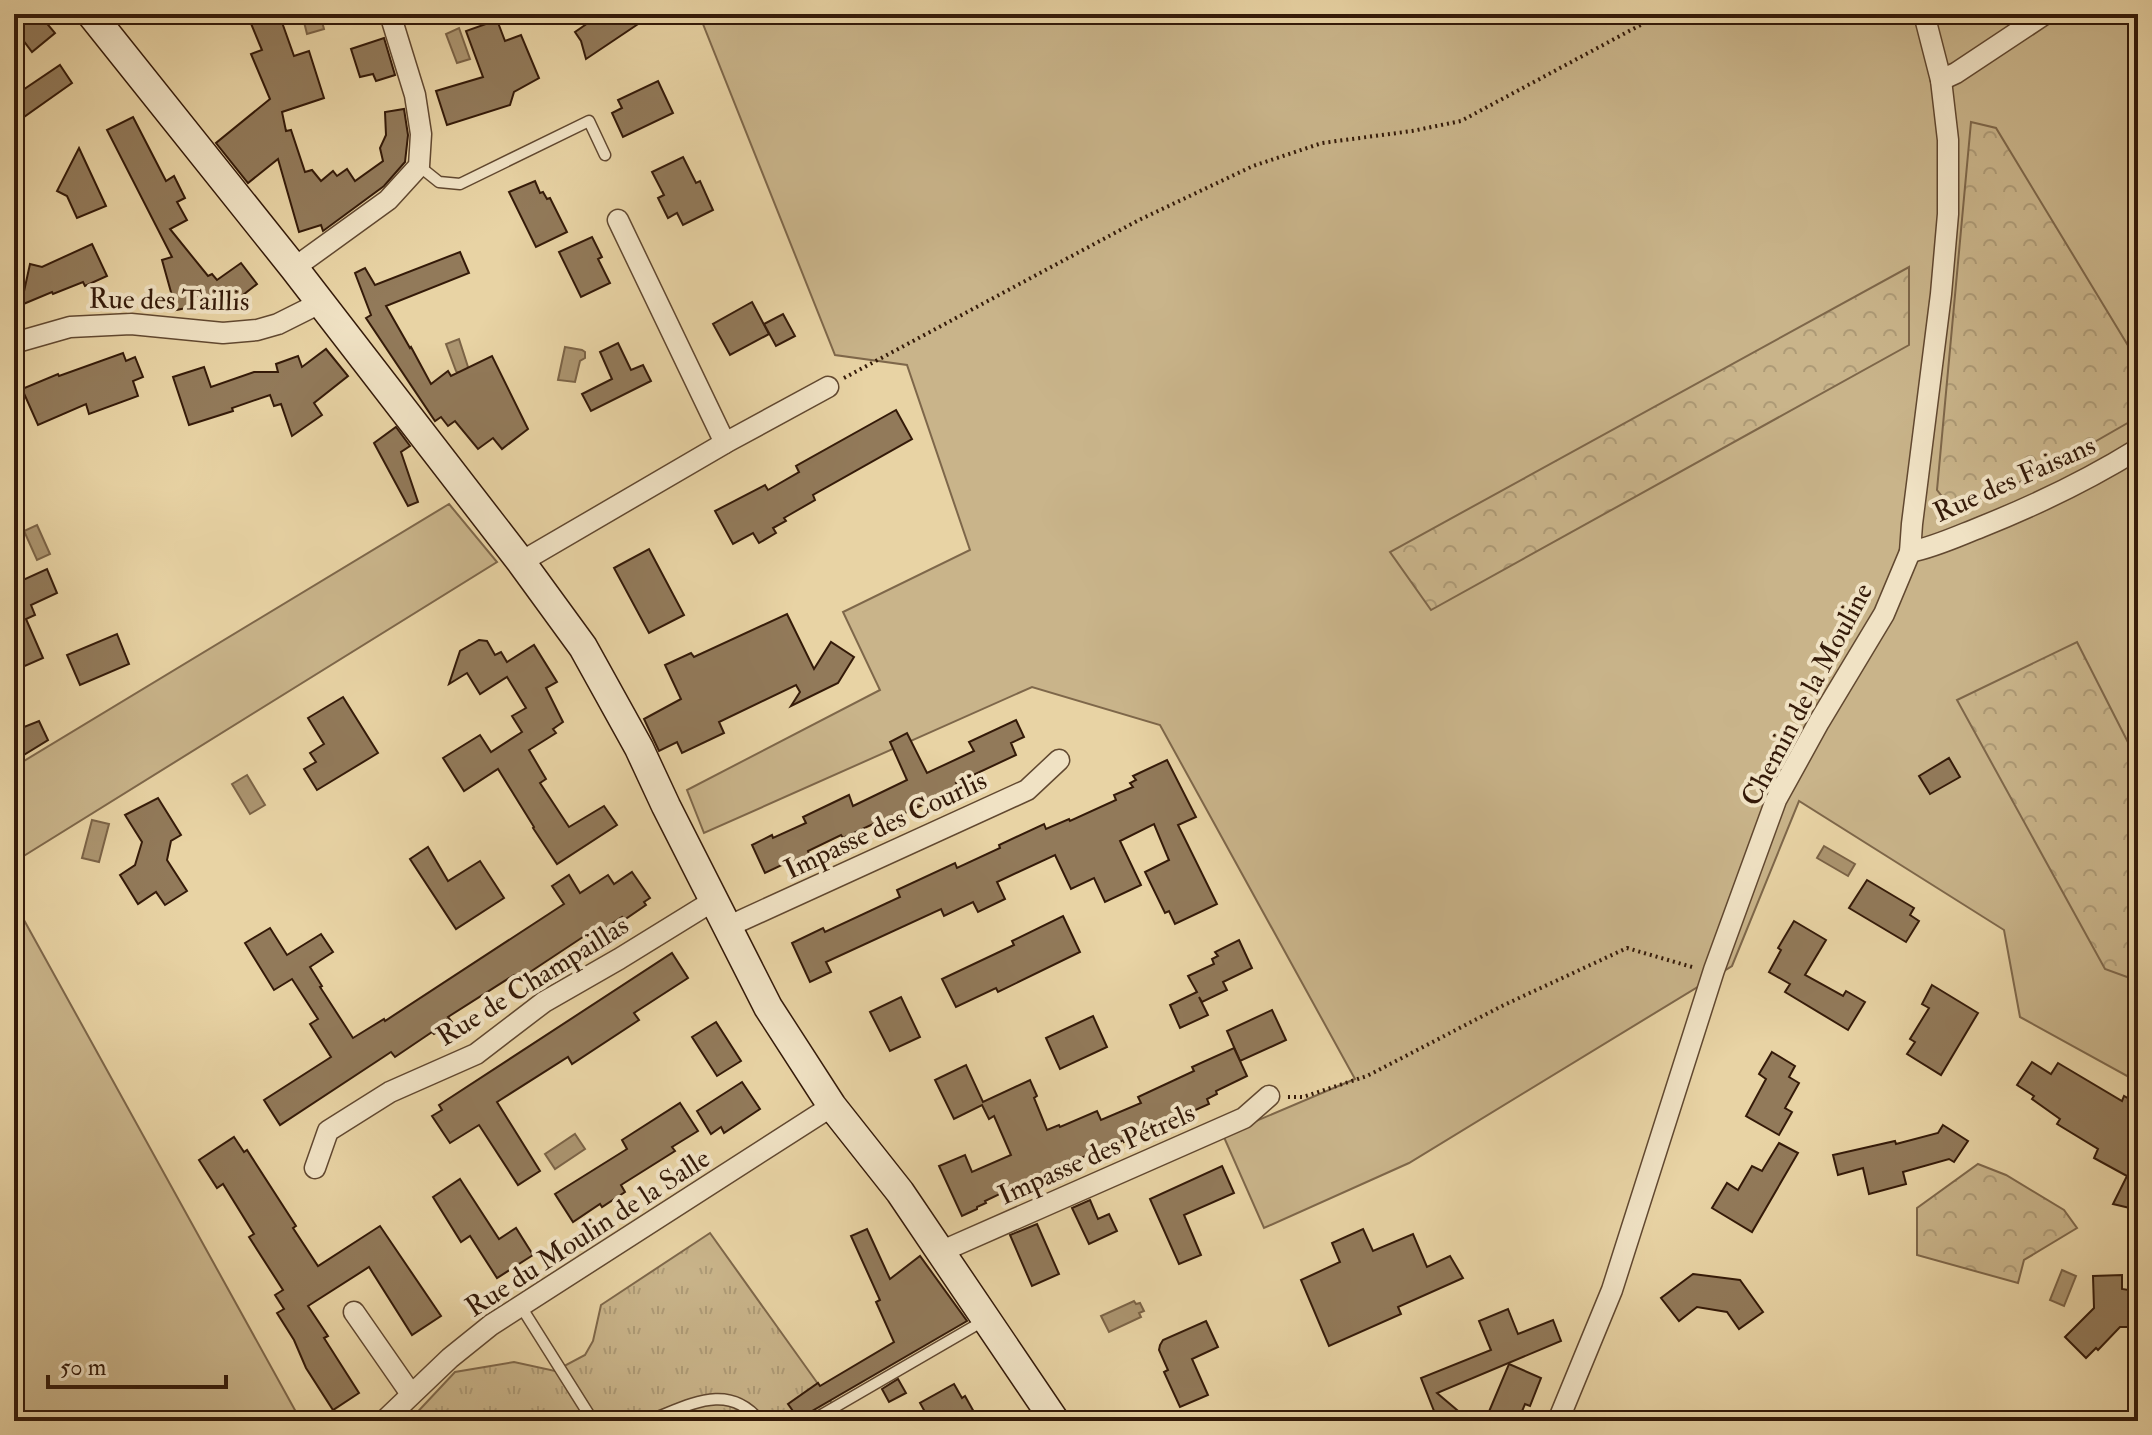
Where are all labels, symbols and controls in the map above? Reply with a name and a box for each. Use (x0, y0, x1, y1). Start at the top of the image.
street label: Rue des Taillis (88, 282, 250, 319)
street label: Rue des Faisans (1928, 428, 2101, 531)
street label: Chemin de la Mouline (1734, 577, 1881, 812)
street label: Impasse des Courlis (779, 763, 992, 888)
street label: Rue de Champaillas (430, 908, 635, 1054)
street label: Impasse des Pétrels (993, 1095, 1200, 1213)
street label: Rue du Moulin de la Salle (459, 1141, 717, 1325)
scale bar (48, 1339, 226, 1389)
text: 50 m (60, 1352, 107, 1383)

